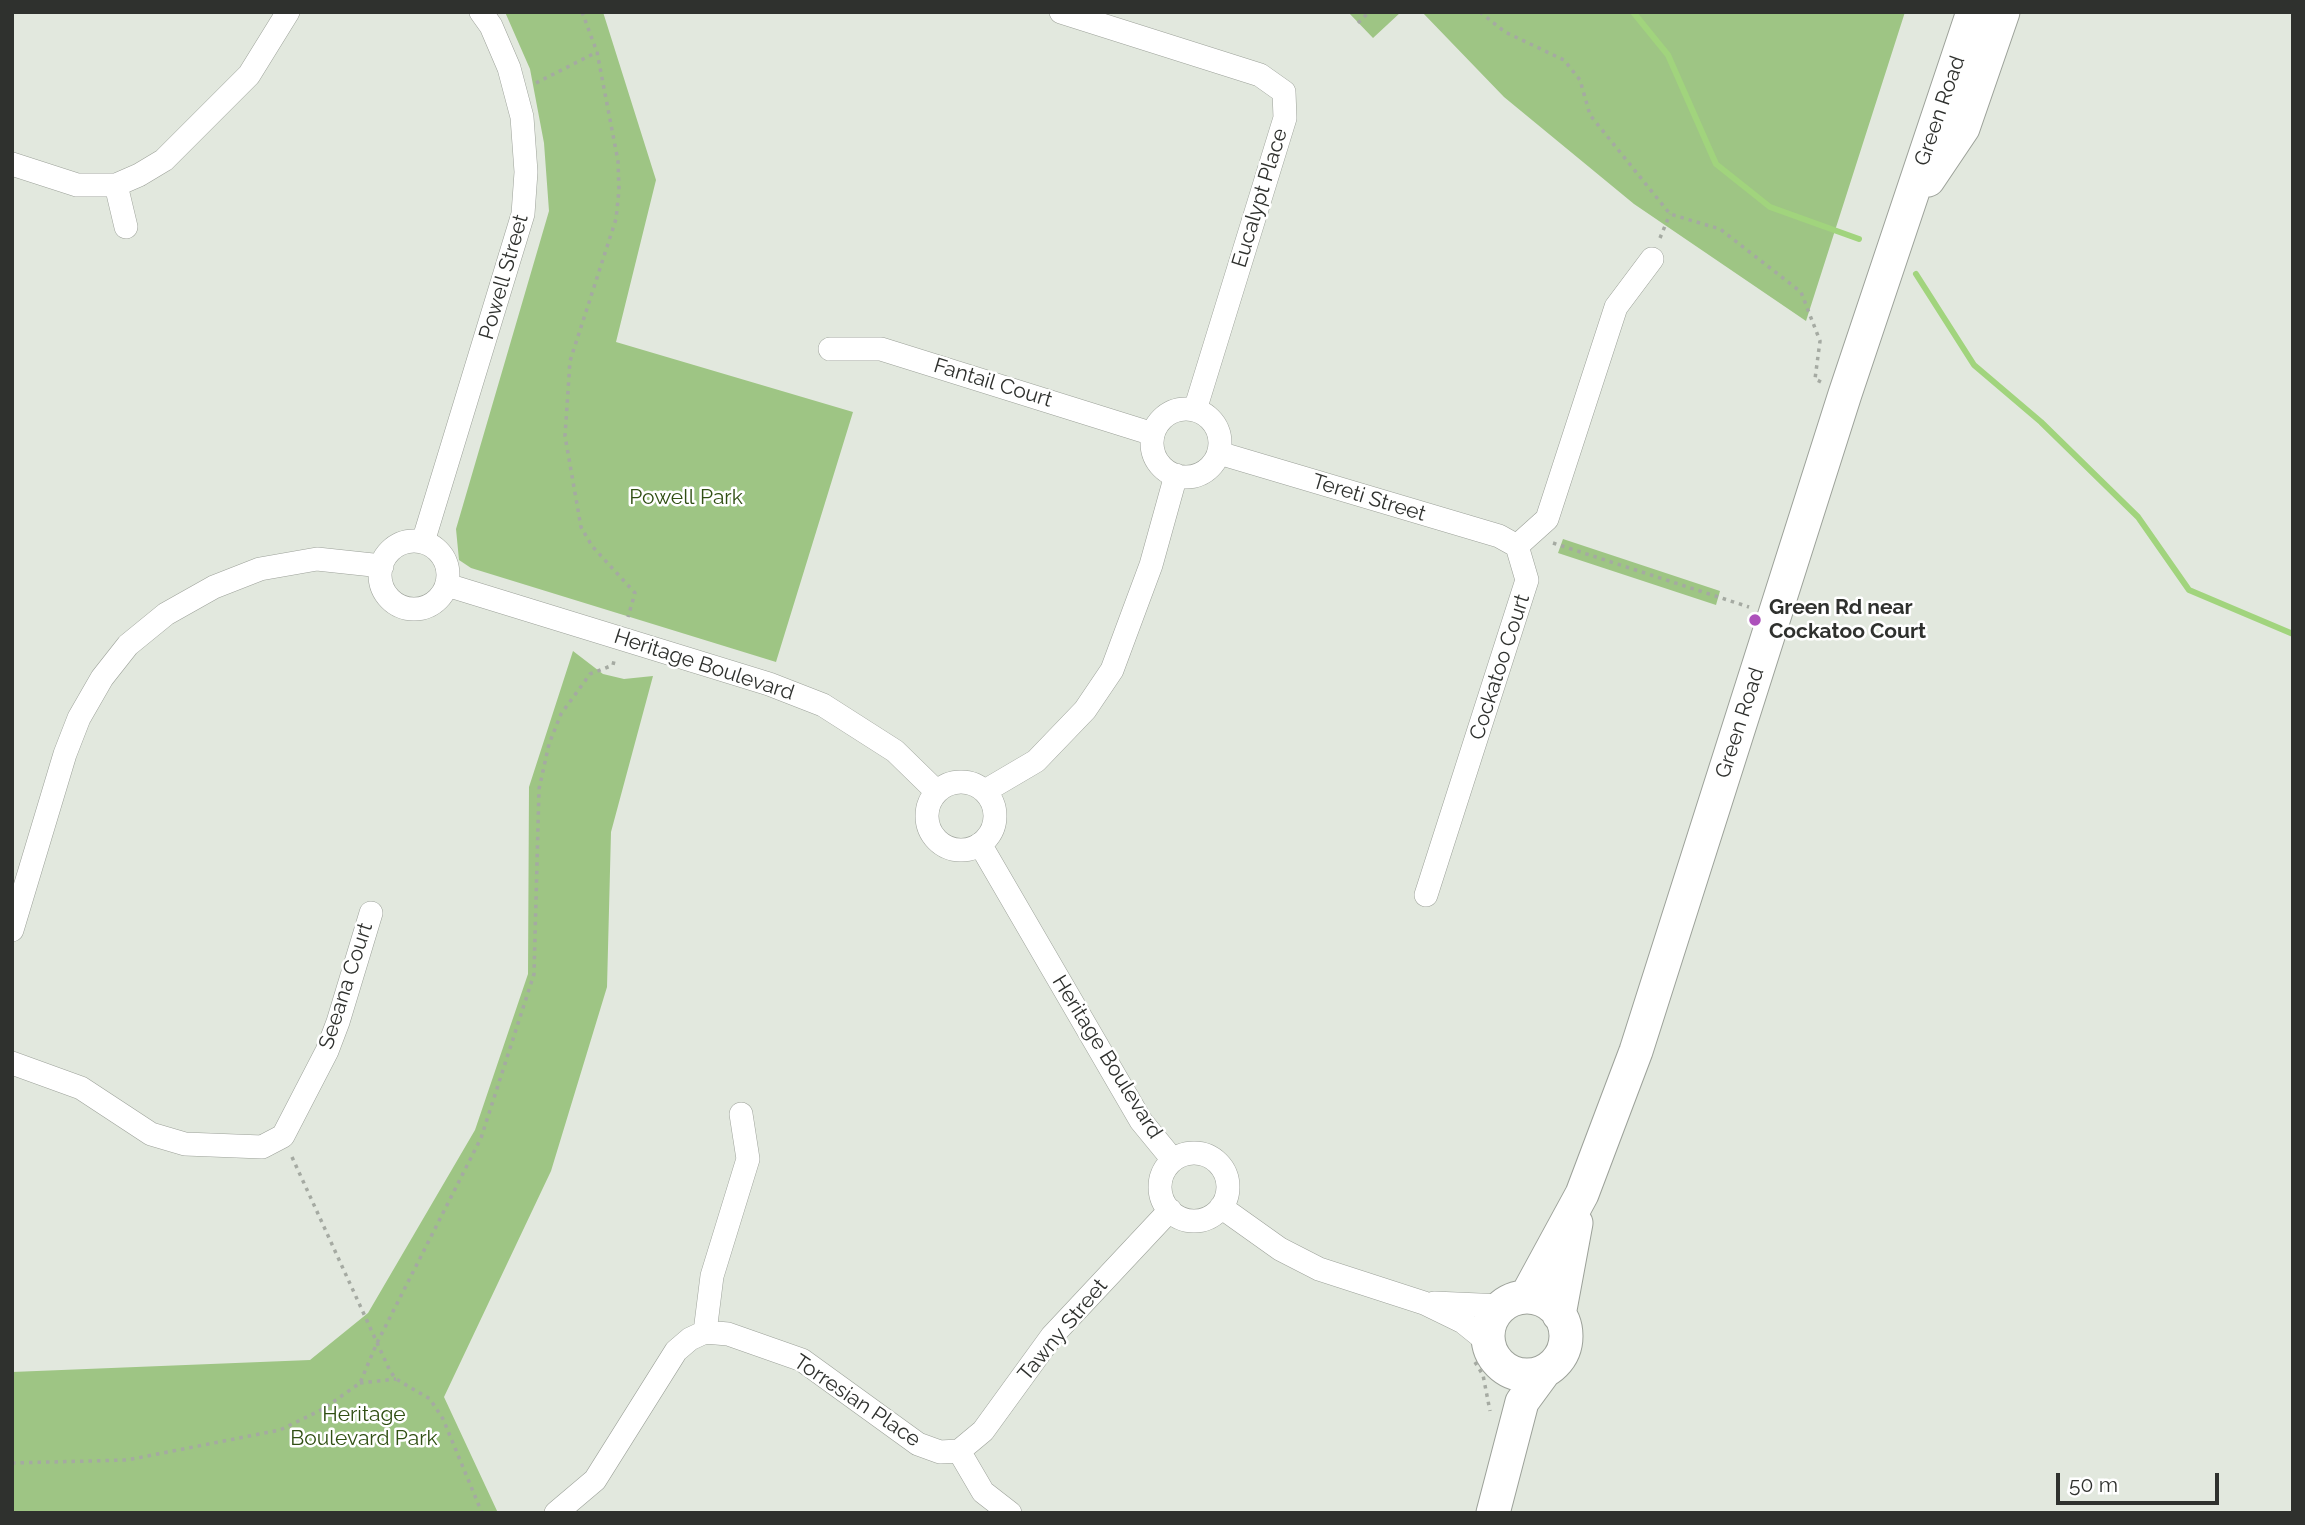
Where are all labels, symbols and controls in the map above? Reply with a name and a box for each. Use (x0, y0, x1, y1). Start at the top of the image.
street label: Green Road (1909, 53, 1971, 169)
street label: Eucalypt Place (1227, 126, 1293, 270)
street label: Powell Street (474, 212, 534, 342)
street label: Fantail Court (931, 353, 1055, 413)
street label: Tereti Street (1309, 469, 1429, 527)
park label: Powell Park (629, 485, 743, 511)
street label: Cockatoo Court (1465, 591, 1535, 743)
place label: Green Rd near Cockatoo Court (1769, 595, 1926, 645)
marker: Green Rd near Cockatoo Court (1747, 612, 1763, 628)
street label: Heritage Boulevard (611, 624, 797, 706)
street label: Green Road (1710, 665, 1770, 781)
street label: Seeana Court (314, 919, 378, 1053)
street label: Heritage Boulevard (1047, 971, 1167, 1143)
street label: Tawny Street (1013, 1274, 1113, 1386)
street label: Torresian Place (789, 1349, 925, 1453)
park label: Heritage Boulevard Park (290, 1402, 438, 1452)
scale bar (2060, 1458, 2223, 1502)
text: 50 m (2069, 1472, 2118, 1497)

